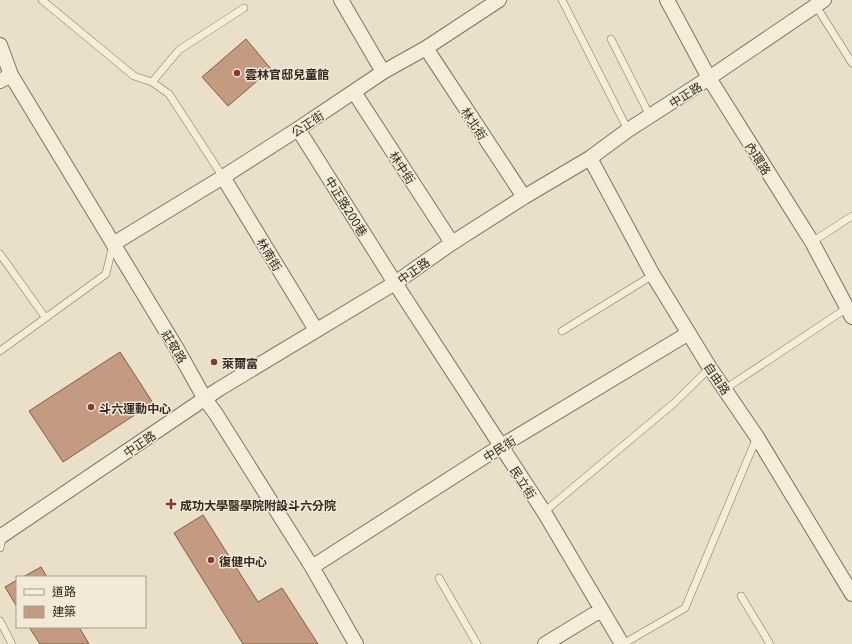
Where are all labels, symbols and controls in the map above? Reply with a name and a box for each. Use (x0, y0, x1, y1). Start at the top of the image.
place label: 雲林官邸兒童館 (245, 65, 329, 82)
marker: 雲林官邸兒童館 (232, 68, 242, 78)
street label: 中正路 (665, 77, 705, 111)
street label: 林北街 (458, 103, 492, 143)
street label: 公正街 (287, 106, 327, 140)
street label: 內環路 (742, 138, 776, 178)
street label: 林中街 (386, 147, 420, 187)
street label: 中正路200巷 (322, 173, 372, 239)
street label: 林南街 (253, 234, 287, 274)
street label: 中正路 (393, 253, 433, 287)
street label: 莊敬路 (158, 326, 192, 366)
place label: 萊爾富 (222, 354, 258, 371)
marker: 萊爾富 (209, 357, 219, 367)
street label: 自由路 (701, 358, 735, 398)
place label: 斗六運動中心 (99, 399, 171, 416)
marker: 斗六運動中心 (86, 402, 96, 412)
street label: 中正路 (119, 426, 159, 460)
street label: 中民街 (479, 431, 519, 465)
street label: 民立街 (507, 462, 541, 502)
place label: 成功大學醫學院附設斗六分院 (180, 496, 336, 513)
marker: 成功大學醫學院附設斗六分院 (165, 498, 177, 510)
place label: 復健中心 (219, 552, 267, 569)
marker: 復健中心 (206, 555, 216, 565)
legend (16, 576, 146, 628)
text: 道路 (52, 582, 76, 599)
text: 建築 (52, 602, 76, 619)

